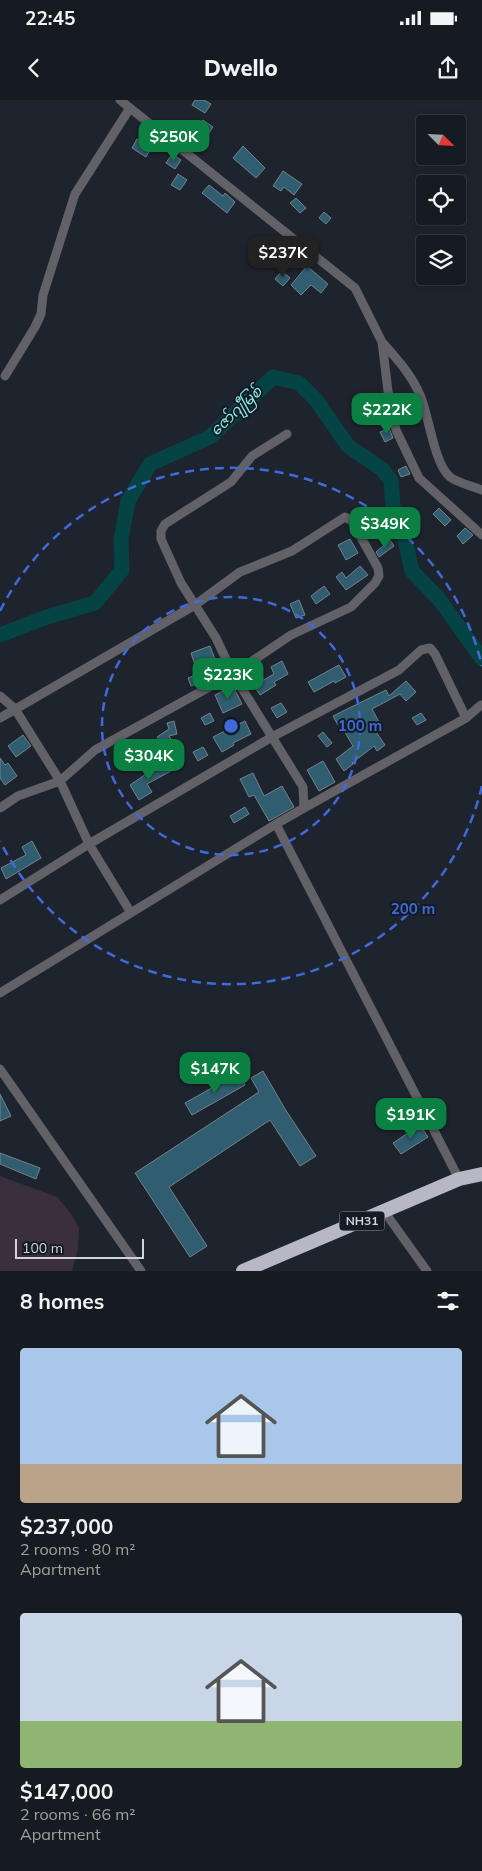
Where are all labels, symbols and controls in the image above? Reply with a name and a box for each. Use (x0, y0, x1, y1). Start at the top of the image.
text: 22:45 (25, 6, 75, 30)
icon: back (20, 54, 48, 82)
text: Dwello (204, 54, 278, 82)
icon: share (434, 54, 462, 82)
north arrow (416, 115, 466, 165)
map controls (416, 115, 466, 285)
pin: $250K (139, 120, 209, 162)
text: $250K (149, 126, 199, 146)
button: locate (416, 175, 466, 225)
button: layers (416, 235, 466, 285)
pin: $237K (248, 236, 318, 278)
text: $237K (258, 242, 308, 262)
water label: ဇော်ဂျီမြစ် (205, 380, 269, 442)
pin: $222K (352, 392, 422, 435)
text: $222K (362, 399, 412, 419)
pin: $349K (350, 506, 420, 549)
text: $349K (360, 513, 410, 533)
pin: $223K (193, 658, 263, 700)
text: $223K (203, 664, 253, 684)
text: 100 m (338, 716, 382, 735)
centre of rings (222, 717, 240, 735)
pin: $304K (114, 738, 184, 781)
text: $304K (124, 745, 174, 765)
text: 200 m (391, 899, 435, 918)
pin: $147K (180, 1052, 250, 1094)
text: $147K (190, 1058, 240, 1078)
pin: $191K (376, 1098, 446, 1140)
text: $191K (386, 1104, 436, 1124)
road number: NH31 (340, 1212, 384, 1230)
scale bar (15, 1236, 144, 1259)
text: 100 m (22, 1239, 63, 1257)
icon: filters (434, 1287, 462, 1315)
text: 8 homes (20, 1288, 104, 1314)
icon: home (196, 1381, 286, 1471)
text: $237,000 (20, 1513, 113, 1539)
text: 2 rooms · 80 m² (20, 1539, 135, 1559)
text: Apartment (20, 1559, 101, 1579)
icon: home (196, 1646, 286, 1736)
text: $147,000 (20, 1778, 113, 1804)
text: 2 rooms · 66 m² (20, 1804, 135, 1824)
text: Apartment (20, 1824, 101, 1844)

